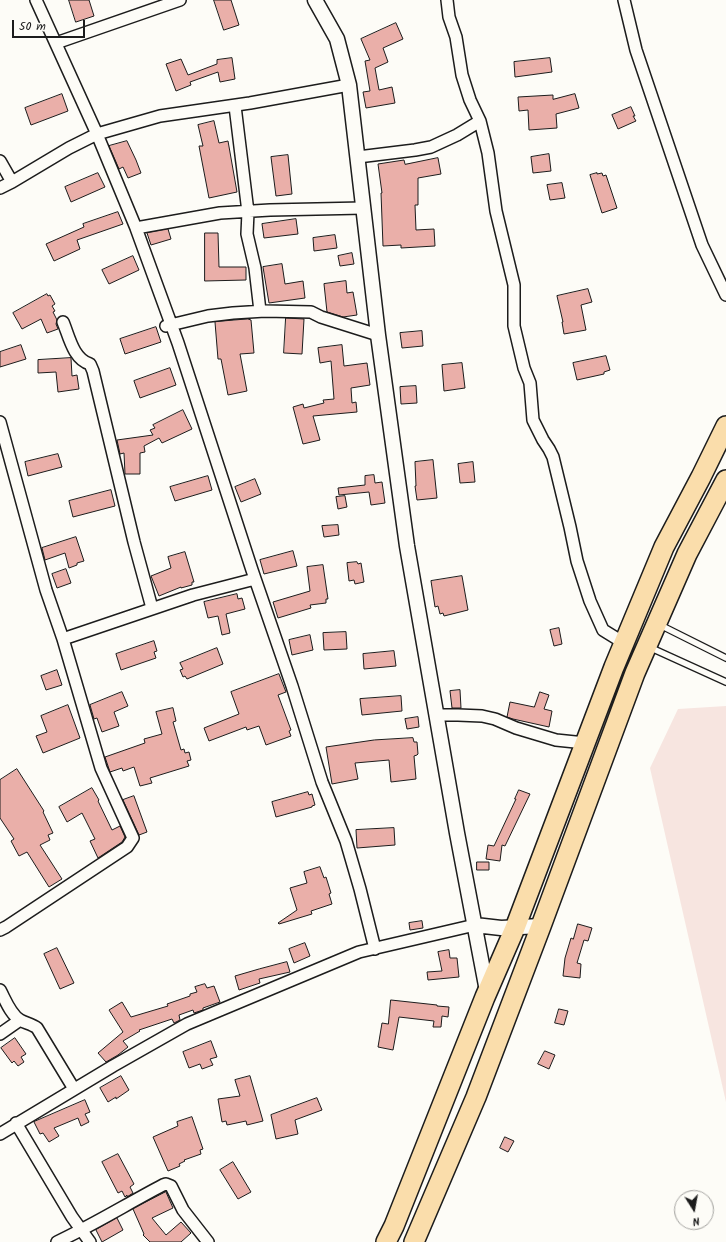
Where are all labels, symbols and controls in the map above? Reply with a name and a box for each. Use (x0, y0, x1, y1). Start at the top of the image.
scale bar (14, 12, 87, 38)
text: 50 m (19, 17, 46, 36)
north arrow (674, 1190, 714, 1230)
text: N (691, 1211, 701, 1230)

